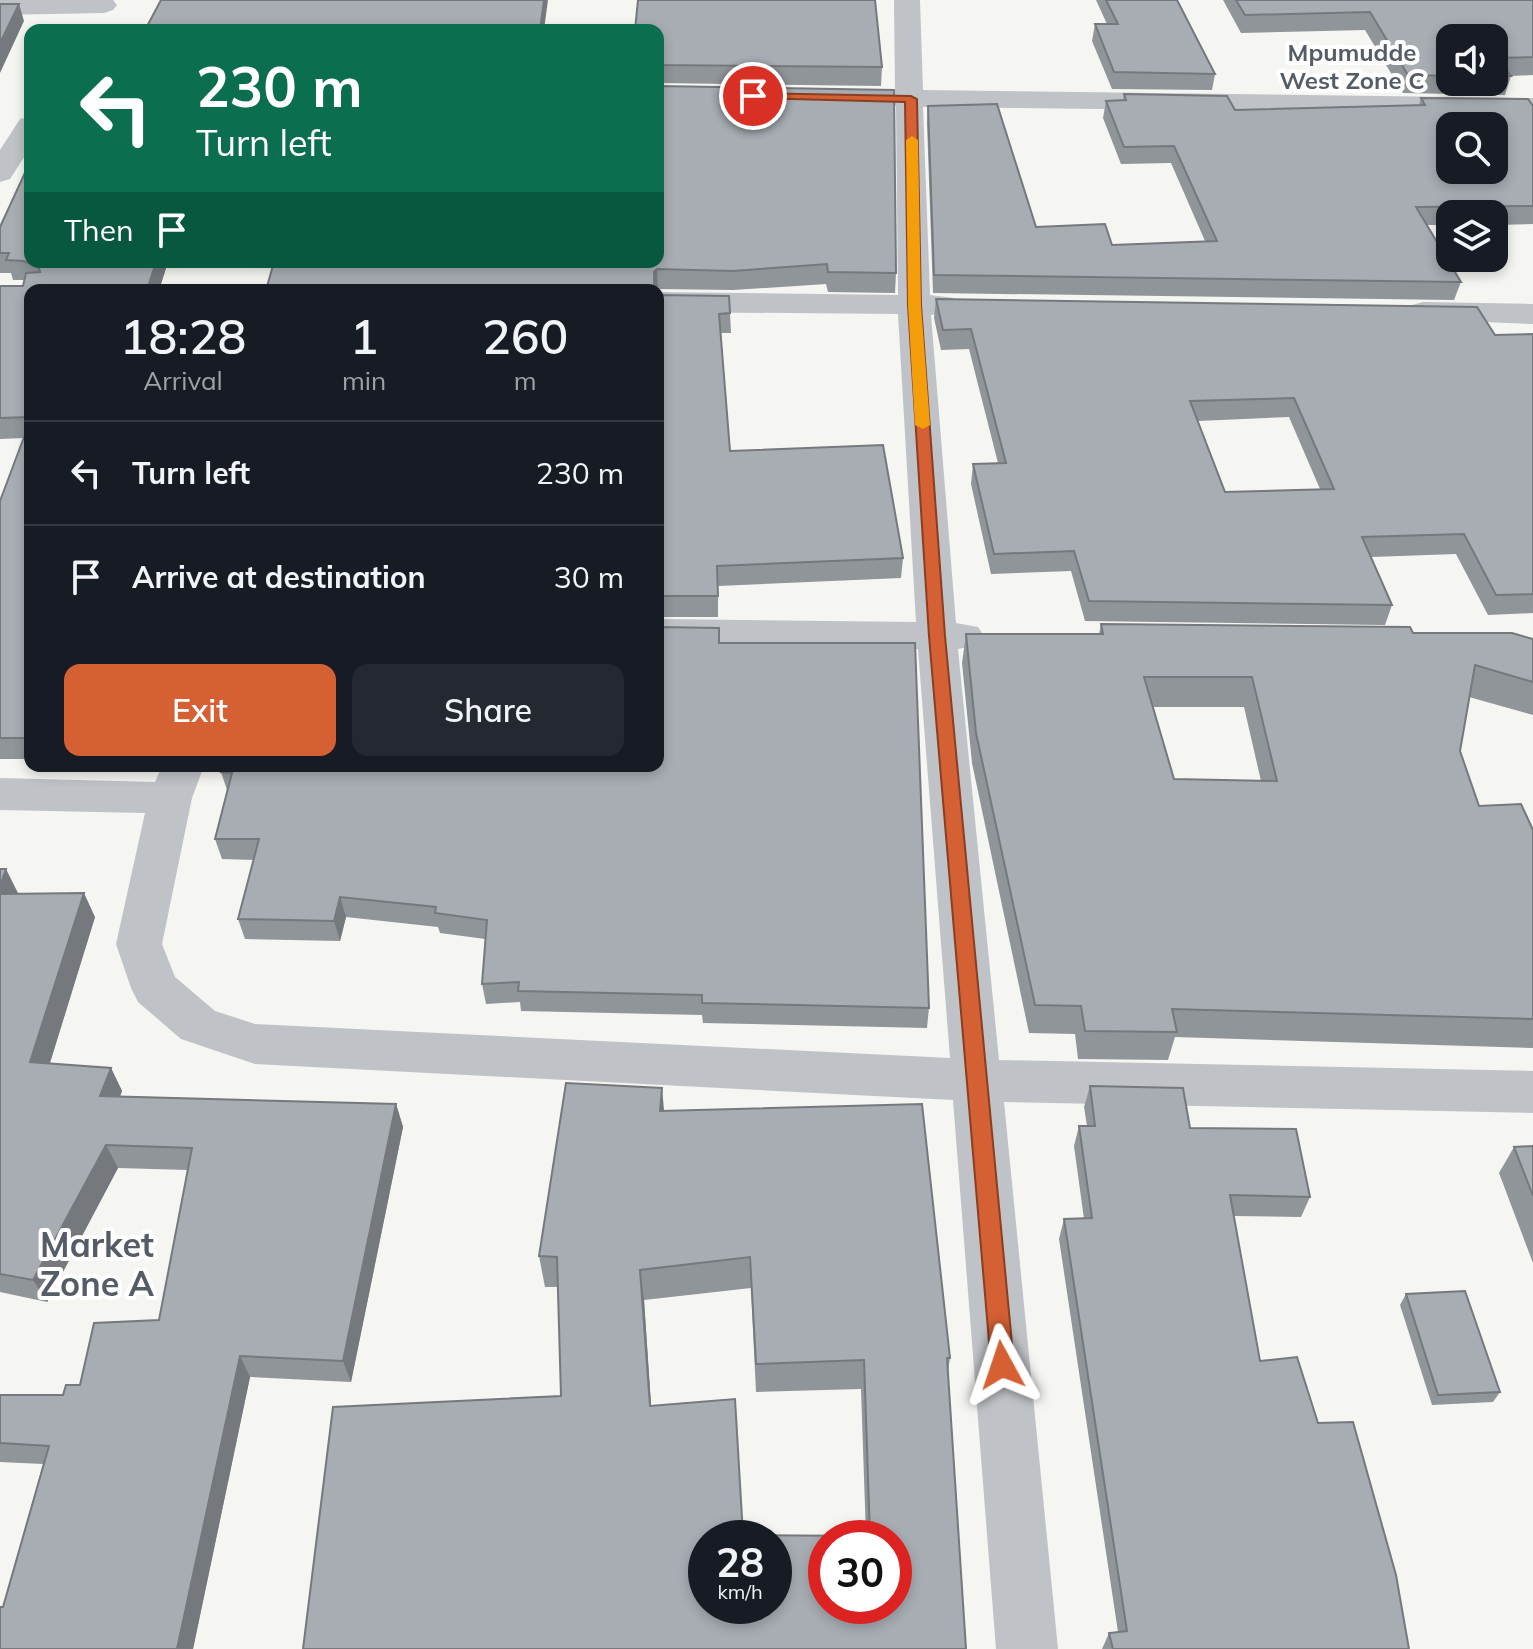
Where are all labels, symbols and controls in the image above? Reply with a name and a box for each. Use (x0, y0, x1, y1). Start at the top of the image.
map controls (1436, 24, 1508, 272)
button: sound (1436, 24, 1508, 96)
district label: Mpumudde West Zone C (1279, 37, 1425, 95)
text: 230 m (196, 51, 363, 121)
icon: left (64, 56, 168, 160)
pin (719, 62, 787, 130)
icon: arrive (731, 74, 775, 118)
button: search (1436, 112, 1508, 184)
text: Turn left (196, 120, 332, 165)
button: layers (1436, 200, 1508, 272)
icon: arrive (150, 208, 194, 252)
text: Then (64, 211, 134, 249)
text: 18:28 (120, 306, 246, 366)
text: 1 (350, 306, 378, 366)
text: 260 (482, 306, 568, 366)
text: Arrival (143, 364, 223, 397)
text: min (342, 364, 386, 397)
text: m (514, 364, 537, 397)
icon: left (64, 451, 108, 495)
text: Turn left (132, 454, 250, 492)
text: 230 m (536, 454, 624, 492)
icon: arrive (64, 555, 108, 599)
text: Arrive at destination (132, 558, 426, 596)
text: 30 m (554, 558, 624, 596)
button: Exit (64, 664, 336, 756)
button: Share (352, 664, 624, 756)
district label: Market Zone A (40, 1223, 155, 1305)
position arrow (960, 1323, 1044, 1407)
speed limit sign: 30 (808, 1520, 912, 1624)
text: 28 (716, 1537, 764, 1587)
text: km/h (717, 1579, 763, 1604)

